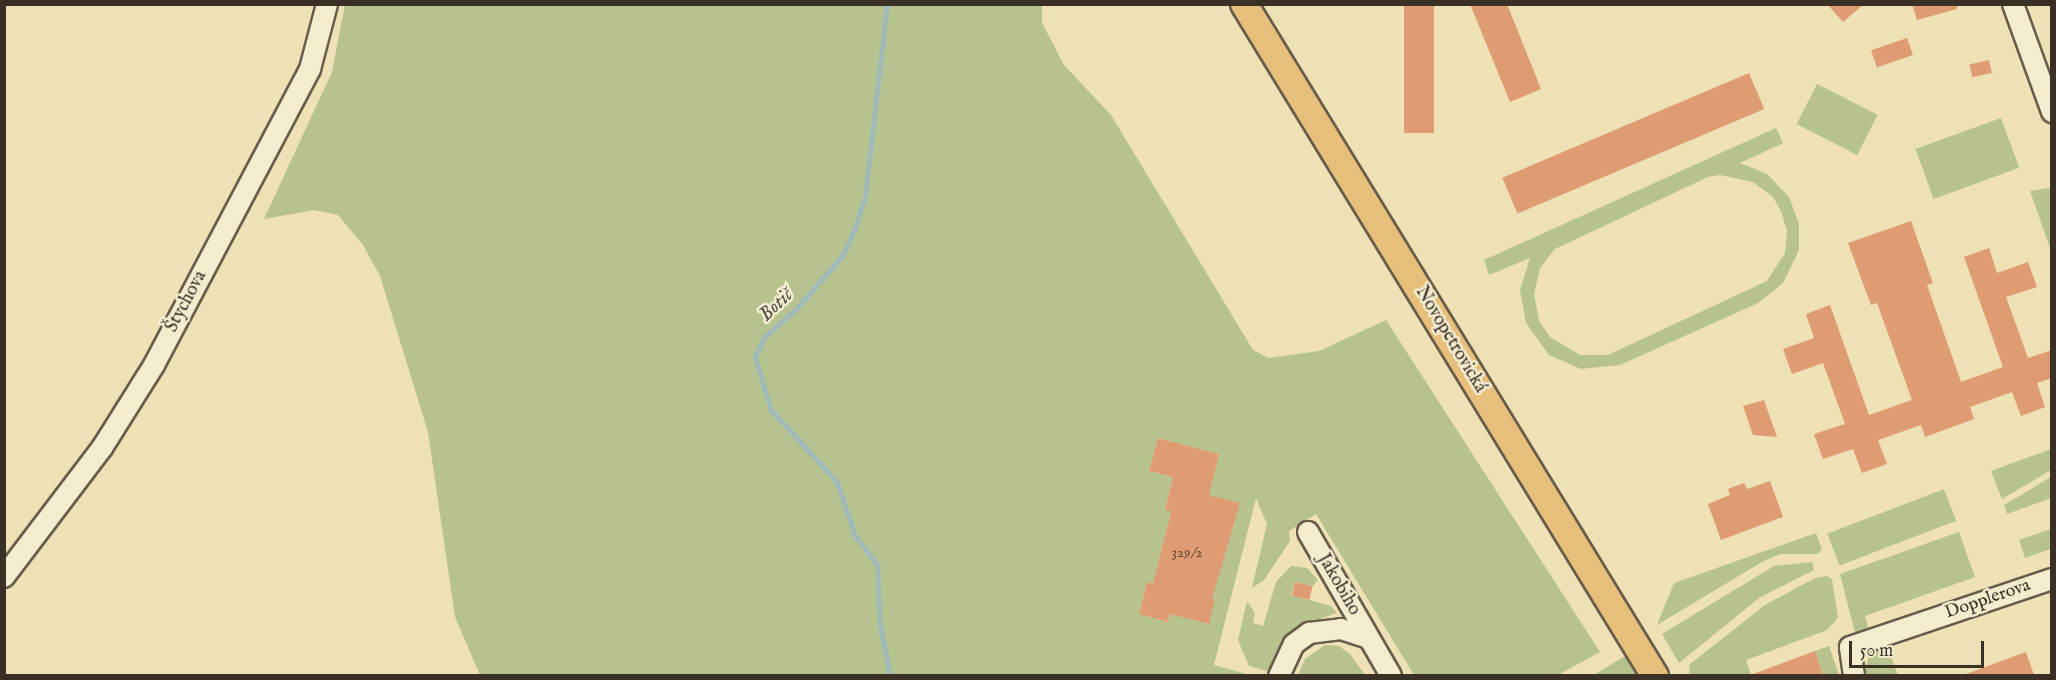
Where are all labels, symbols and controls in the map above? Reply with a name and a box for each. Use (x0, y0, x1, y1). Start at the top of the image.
street label: Štychova (162, 268, 212, 336)
water label: Botič (754, 283, 798, 327)
street label: Novopetrovická (1410, 283, 1490, 397)
house number: 329/2 (1171, 544, 1203, 562)
street label: Jakobiho (1312, 550, 1364, 620)
street label: Dopplerova (1943, 575, 2033, 625)
scale bar (1852, 629, 1987, 667)
text: 50 m (1860, 640, 1893, 663)

